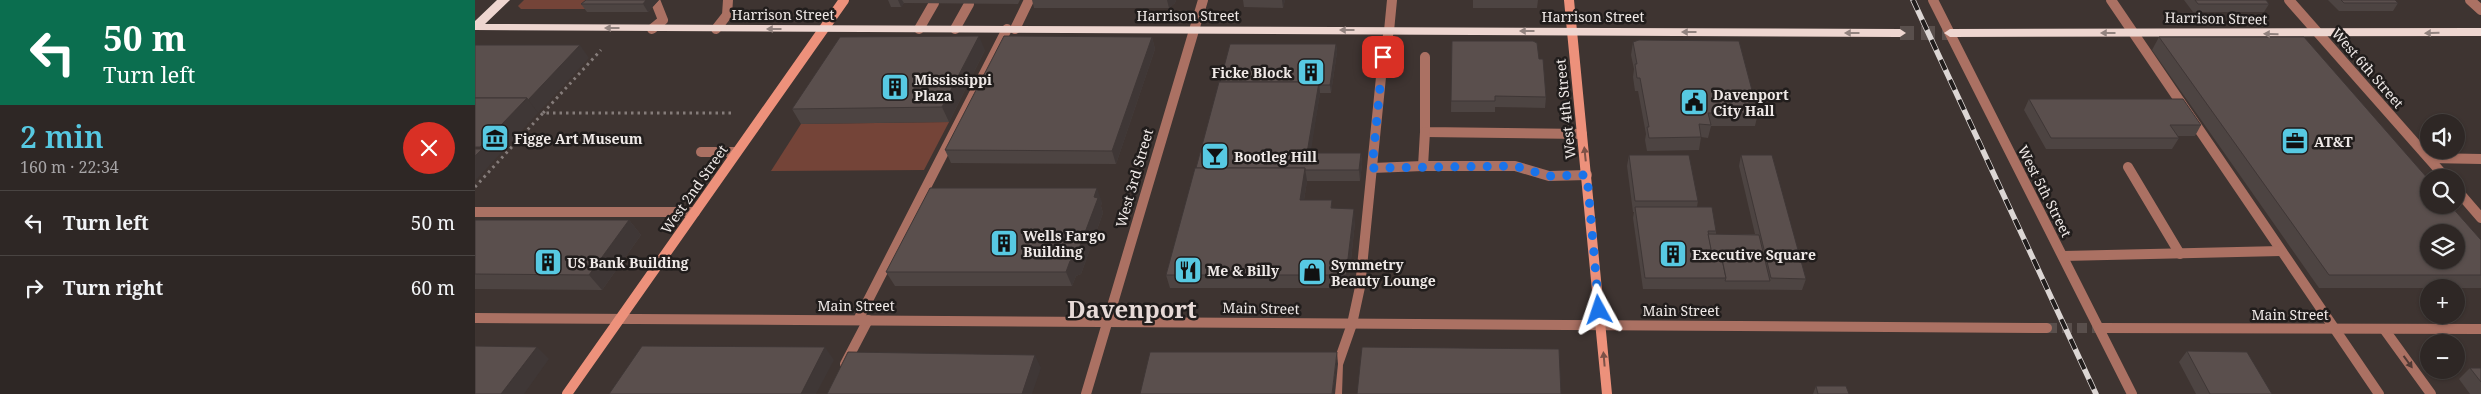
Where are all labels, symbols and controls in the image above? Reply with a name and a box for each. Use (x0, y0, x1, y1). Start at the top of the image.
street label: Harrison Street (732, 5, 834, 24)
street label: Harrison Street (1137, 6, 1239, 25)
street label: Harrison Street (1542, 7, 1644, 26)
street label: Harrison Street (2164, 8, 2268, 28)
text: 50 m (103, 14, 186, 61)
icon: left (20, 20, 85, 85)
one-way arrow (603, 24, 619, 32)
street label: West 6th Street (2328, 24, 2408, 112)
one-way arrow (766, 25, 782, 33)
one-way arrow (1338, 26, 1354, 34)
one-way arrow (1518, 27, 1534, 35)
one-way arrow (1681, 28, 1697, 36)
one-way arrow (1843, 29, 1859, 37)
one-way arrow (2100, 29, 2116, 37)
one-way arrow (2424, 29, 2440, 37)
one-way arrow (2263, 30, 2279, 38)
pin (1362, 36, 1404, 78)
icon: arrive (1369, 43, 1397, 71)
building icon: Ficke Block (1296, 57, 1326, 87)
street label: West 4th Street (1550, 58, 1580, 160)
text: Turn left (103, 59, 195, 89)
place label: Ficke Block (1211, 63, 1292, 82)
place label: Mississippi Plaza (914, 70, 992, 105)
building icon: Mississippi Plaza (880, 72, 910, 102)
place label: Davenport City Hall (1713, 85, 1789, 120)
public building icon: Davenport City Hall (1679, 87, 1709, 117)
map controls (2420, 114, 2465, 379)
button: sound (2420, 114, 2465, 159)
text: 2 min (20, 116, 104, 157)
button: close (403, 122, 455, 174)
museum icon: Figge Art Museum (480, 123, 510, 153)
street label: West 3rd Street (1111, 126, 1157, 230)
office icon: AT&T (2280, 126, 2310, 156)
place label: Figge Art Museum (514, 129, 643, 148)
place label: AT&T (2314, 132, 2353, 151)
street label: West 2nd Street (656, 141, 732, 237)
bar icon: Bootleg Hill (1200, 141, 1230, 171)
street label: West 5th Street (2014, 142, 2076, 240)
one-way arrow (1581, 146, 1589, 162)
place label: Bootleg Hill (1234, 147, 1317, 166)
text: 160 m · 22:34 (20, 156, 119, 178)
button: search (2420, 169, 2465, 214)
icon: left (20, 209, 48, 237)
text: Turn left (63, 210, 149, 236)
text: 50 m (411, 210, 455, 236)
button: layers (2420, 224, 2465, 269)
place label: Wells Fargo Building (1023, 226, 1106, 261)
building icon: Wells Fargo Building (989, 228, 1019, 258)
building icon: Executive Square (1658, 239, 1688, 269)
place label: Executive Square (1692, 245, 1816, 264)
building icon: US Bank Building (533, 247, 563, 277)
place label: US Bank Building (567, 253, 689, 272)
restaurant icon: Me & Billy (1173, 255, 1203, 285)
place label: Symmetry Beauty Lounge (1331, 255, 1436, 290)
shop icon: Symmetry Beauty Lounge (1297, 257, 1327, 287)
place label: Me & Billy (1207, 261, 1280, 280)
icon: right (20, 274, 48, 302)
text: Turn right (63, 275, 163, 301)
text: 60 m (411, 275, 455, 301)
button: + (2420, 279, 2465, 324)
position arrow (1572, 283, 1624, 335)
district label: Davenport (1067, 292, 1197, 325)
street label: Main Street (817, 296, 895, 315)
street label: Main Street (1222, 298, 1300, 318)
street label: Main Street (1642, 301, 1720, 320)
street label: Main Street (2251, 305, 2329, 324)
button: − (2420, 334, 2465, 379)
one-way arrow (1599, 351, 1607, 367)
one-way arrow (2402, 355, 2413, 368)

